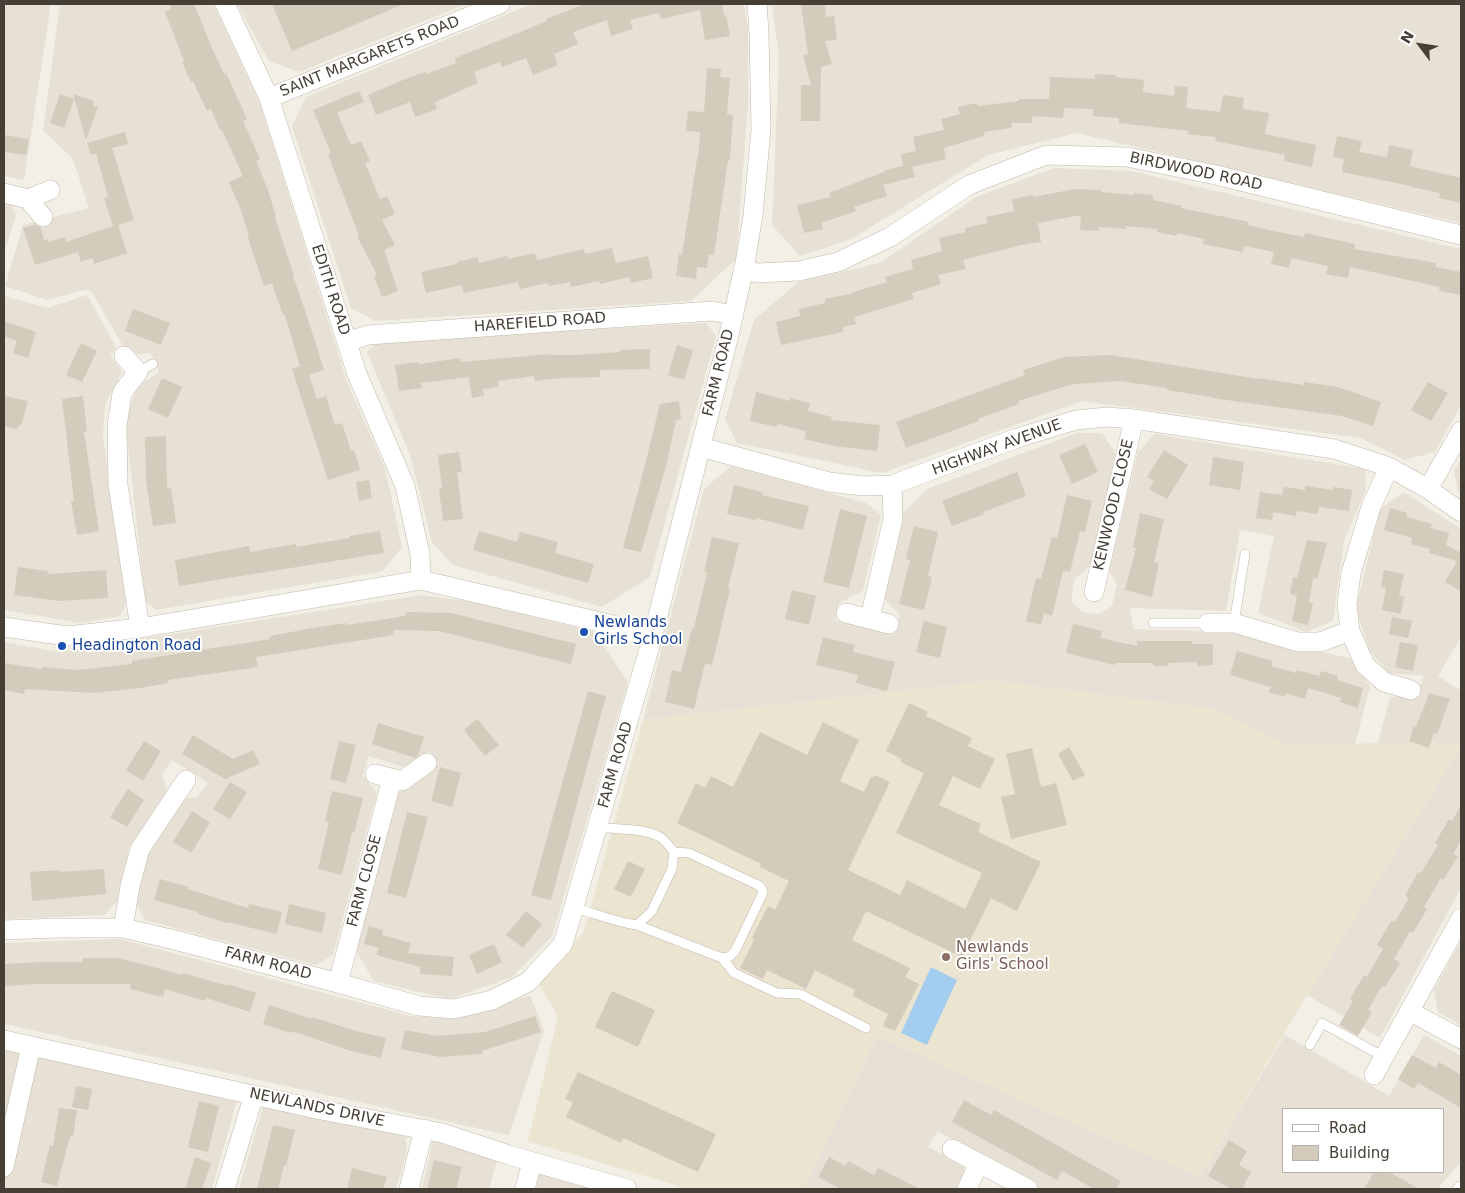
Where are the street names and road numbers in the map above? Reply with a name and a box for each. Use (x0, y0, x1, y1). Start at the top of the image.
street label: SAINT MARGARETS ROAD (277, 13, 463, 101)
street label: BIRDWOOD ROAD (1128, 149, 1264, 195)
street label: EDITH ROAD (307, 242, 353, 338)
street label: HAREFIELD ROAD (473, 309, 607, 337)
street label: FARM ROAD (699, 327, 739, 419)
street label: HIGHWAY AVENUE (930, 416, 1064, 480)
street label: KENWOOD CLOSE (1090, 437, 1138, 573)
street label: FARM ROAD (595, 720, 637, 810)
street label: FARM CLOSE (344, 833, 386, 929)
street label: FARM ROAD (222, 944, 314, 984)
street label: NEWLANDS DRIVE (248, 1085, 386, 1131)

